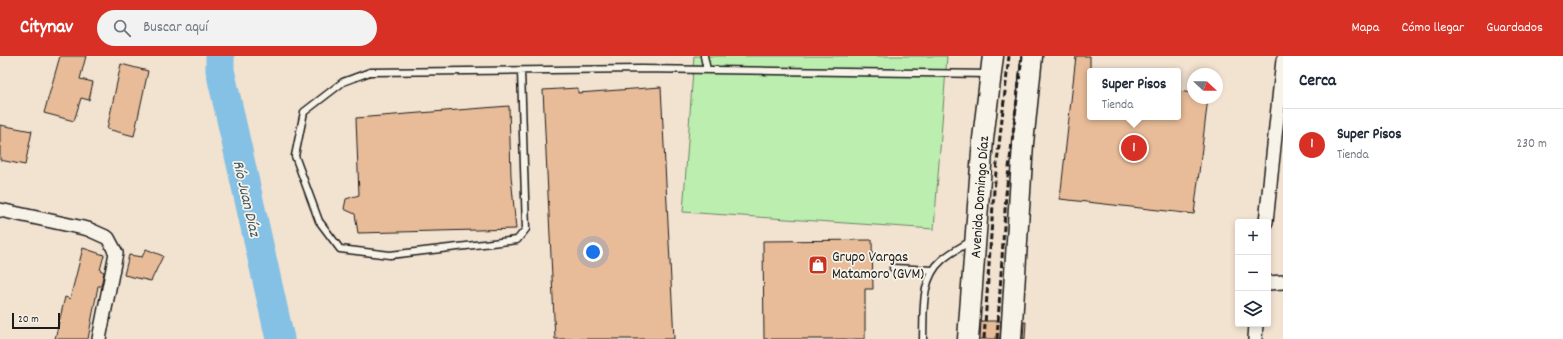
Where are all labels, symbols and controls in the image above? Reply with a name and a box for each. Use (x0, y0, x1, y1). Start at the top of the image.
search box (97, 10, 377, 46)
text: Citynav (20, 15, 73, 42)
icon: search (111, 17, 133, 39)
text: Buscar aquí (143, 17, 208, 39)
text: Mapa (1352, 18, 1379, 38)
text: Cómo llegar (1401, 18, 1464, 38)
text: Guardados (1486, 18, 1543, 38)
popup (1087, 68, 1181, 120)
north arrow (1187, 68, 1223, 104)
text: Cerca (1299, 70, 1336, 94)
text: Super Pisos (1102, 74, 1166, 96)
text: Tienda (1102, 96, 1133, 115)
text: Super Pisos (1337, 124, 1401, 146)
pin: 1 (1121, 133, 1147, 163)
street label: Avenida Domingo Díaz (966, 135, 996, 259)
text: 1 (1311, 135, 1313, 154)
text: 230 m (1517, 135, 1547, 154)
text: Tienda (1337, 146, 1369, 165)
water label: Río Juan Díaz (226, 158, 266, 240)
map controls (1235, 219, 1271, 327)
button: + (1235, 219, 1271, 255)
your location (583, 242, 603, 262)
place label: Grupo Vargas Matamoro (GVM) (832, 247, 924, 286)
shop icon: Grupo Vargas Matamoro (GVM) (807, 254, 829, 276)
button: − (1235, 255, 1271, 291)
button: layers (1235, 291, 1271, 327)
scale bar (12, 311, 60, 330)
text: 20 m (18, 312, 39, 328)

